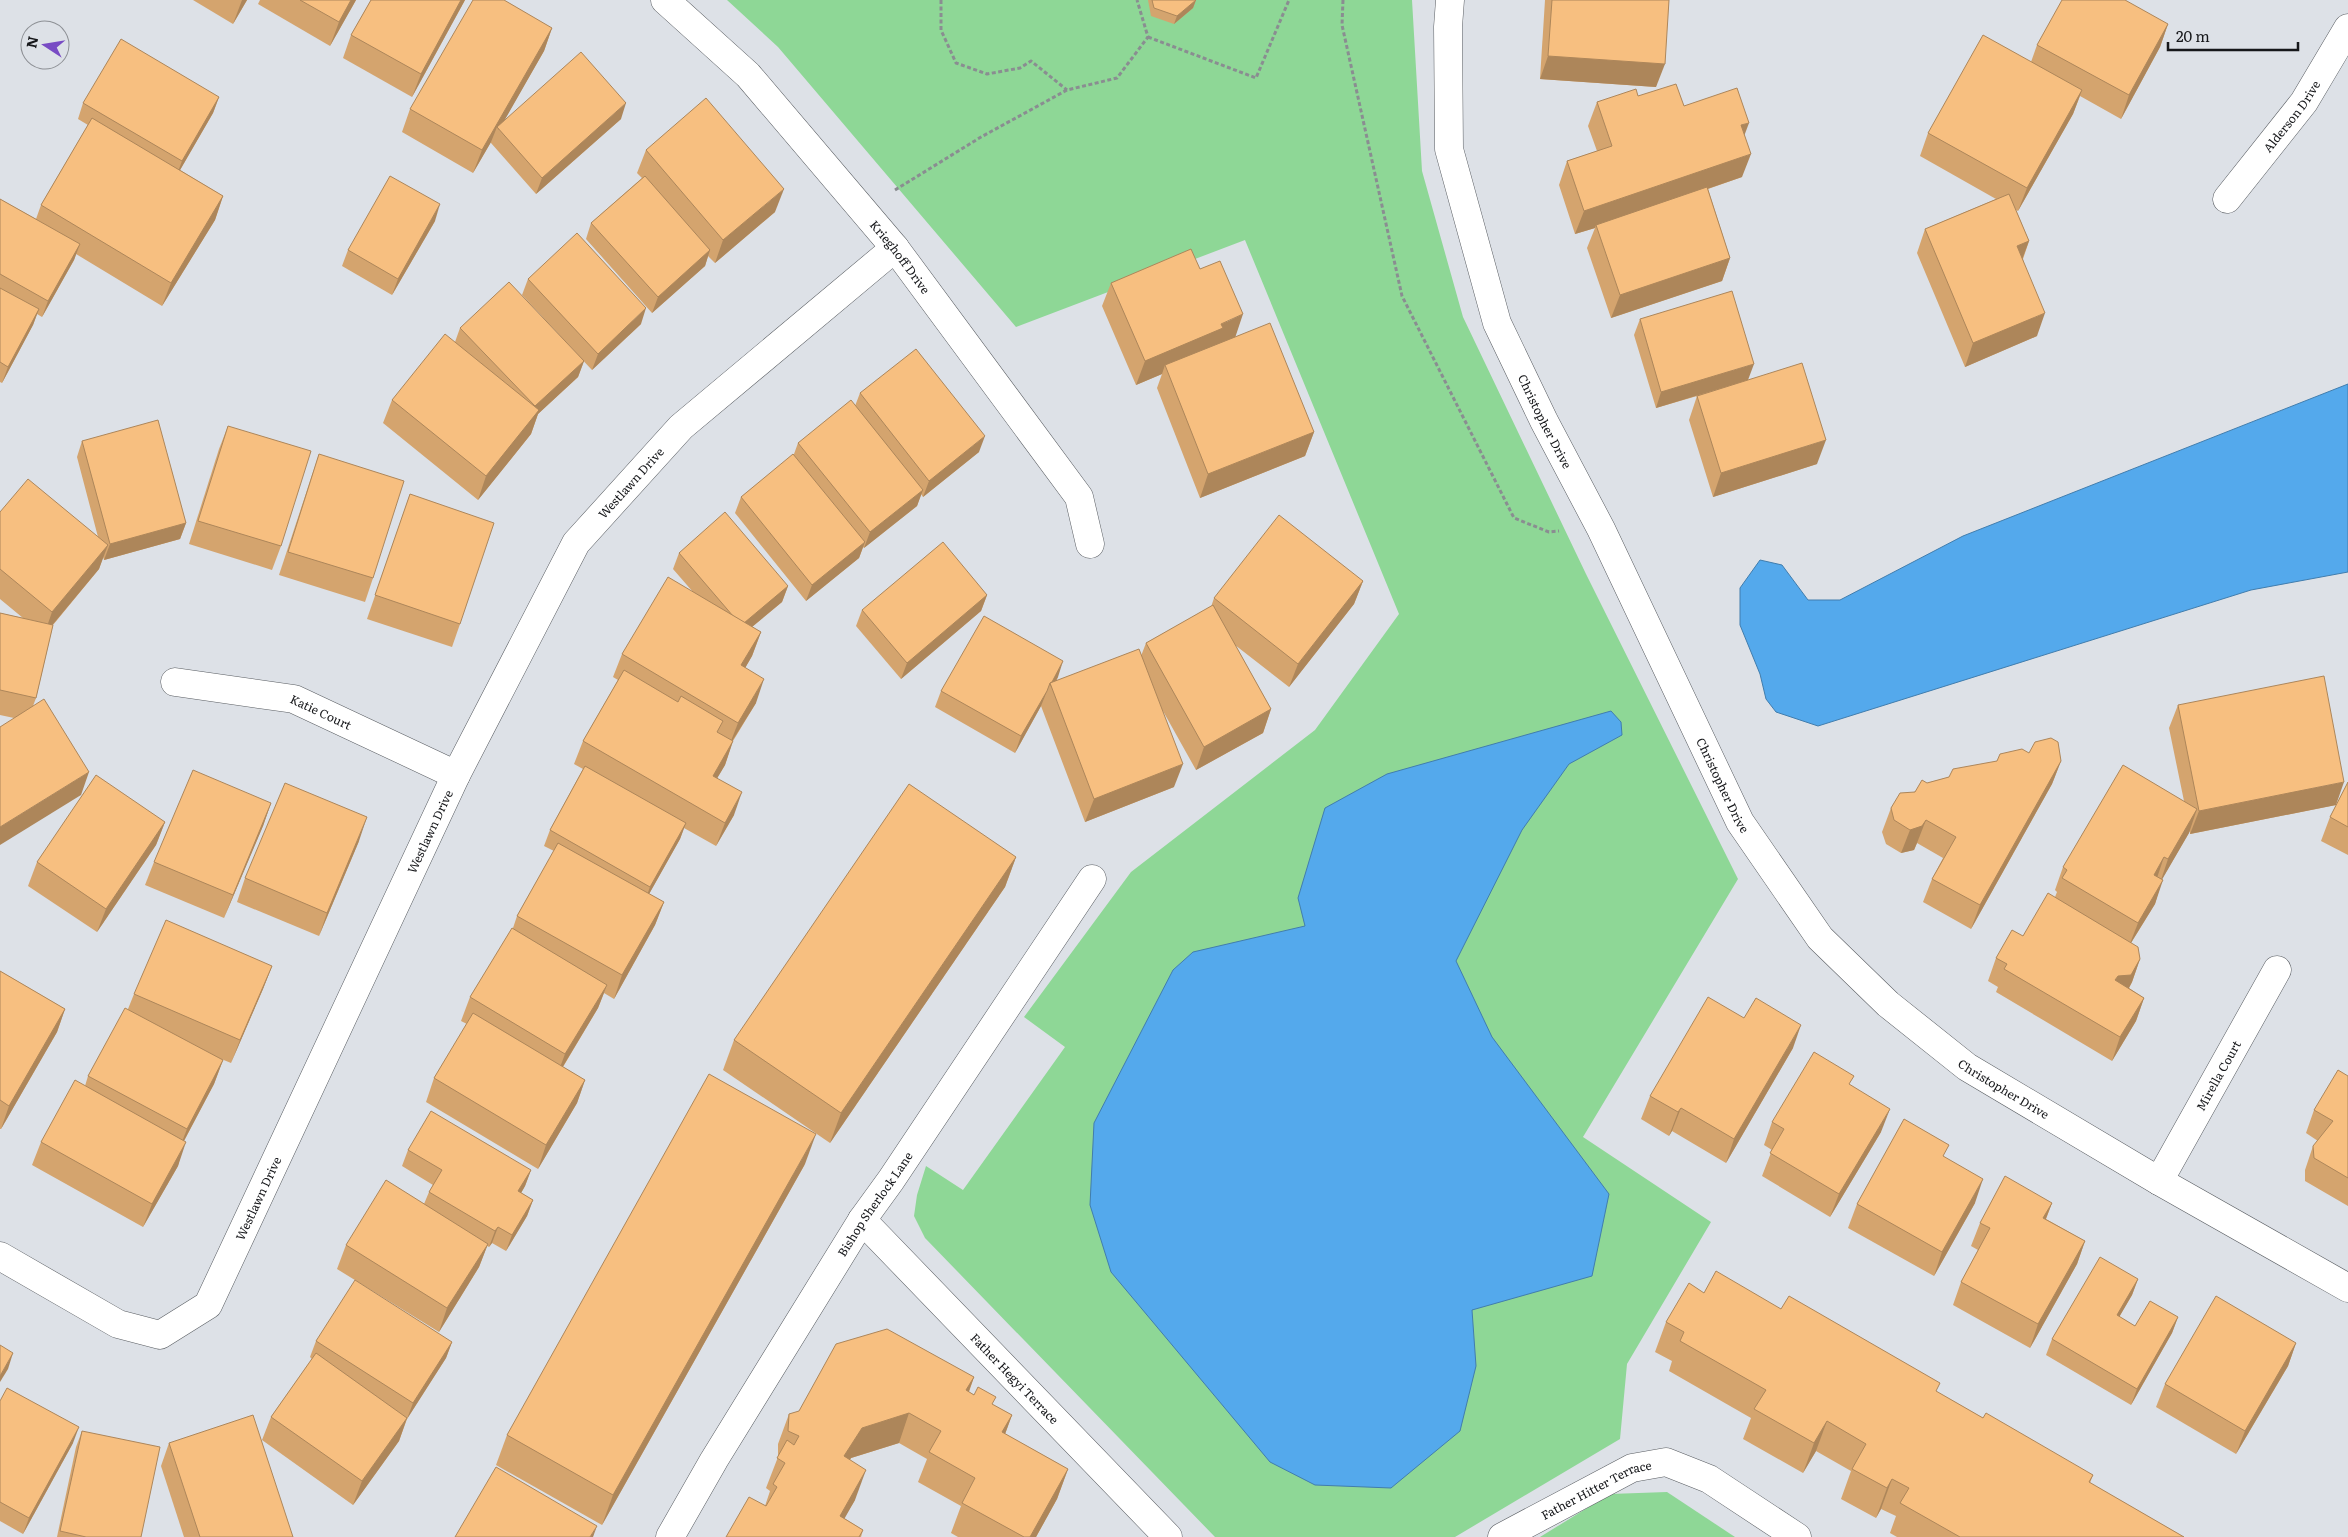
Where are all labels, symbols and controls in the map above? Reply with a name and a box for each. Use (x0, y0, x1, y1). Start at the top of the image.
north arrow (20, 20, 70, 70)
scale bar (2168, 20, 2298, 52)
text: 20 m (2176, 24, 2210, 47)
text: N (20, 34, 42, 50)
street label: Alderson Drive (2258, 77, 2324, 156)
street label: Krieghoff Drive (866, 216, 935, 297)
street label: Christopher Drive (1514, 371, 1577, 472)
street label: Westlawn Drive (594, 443, 668, 522)
street label: Katie Court (287, 689, 355, 734)
street label: Christopher Drive (1692, 735, 1754, 836)
street label: Westlawn Drive (402, 787, 457, 876)
street label: Mirella Court (2191, 1037, 2245, 1114)
street label: Christopher Drive (1954, 1054, 2053, 1123)
street label: Bishop Sherlock Lane (833, 1148, 917, 1260)
street label: Westlawn Drive (231, 1153, 285, 1243)
street label: Father Hegyi Terrace (967, 1329, 1063, 1428)
street label: Father Hitter Terrace (1538, 1456, 1653, 1524)

